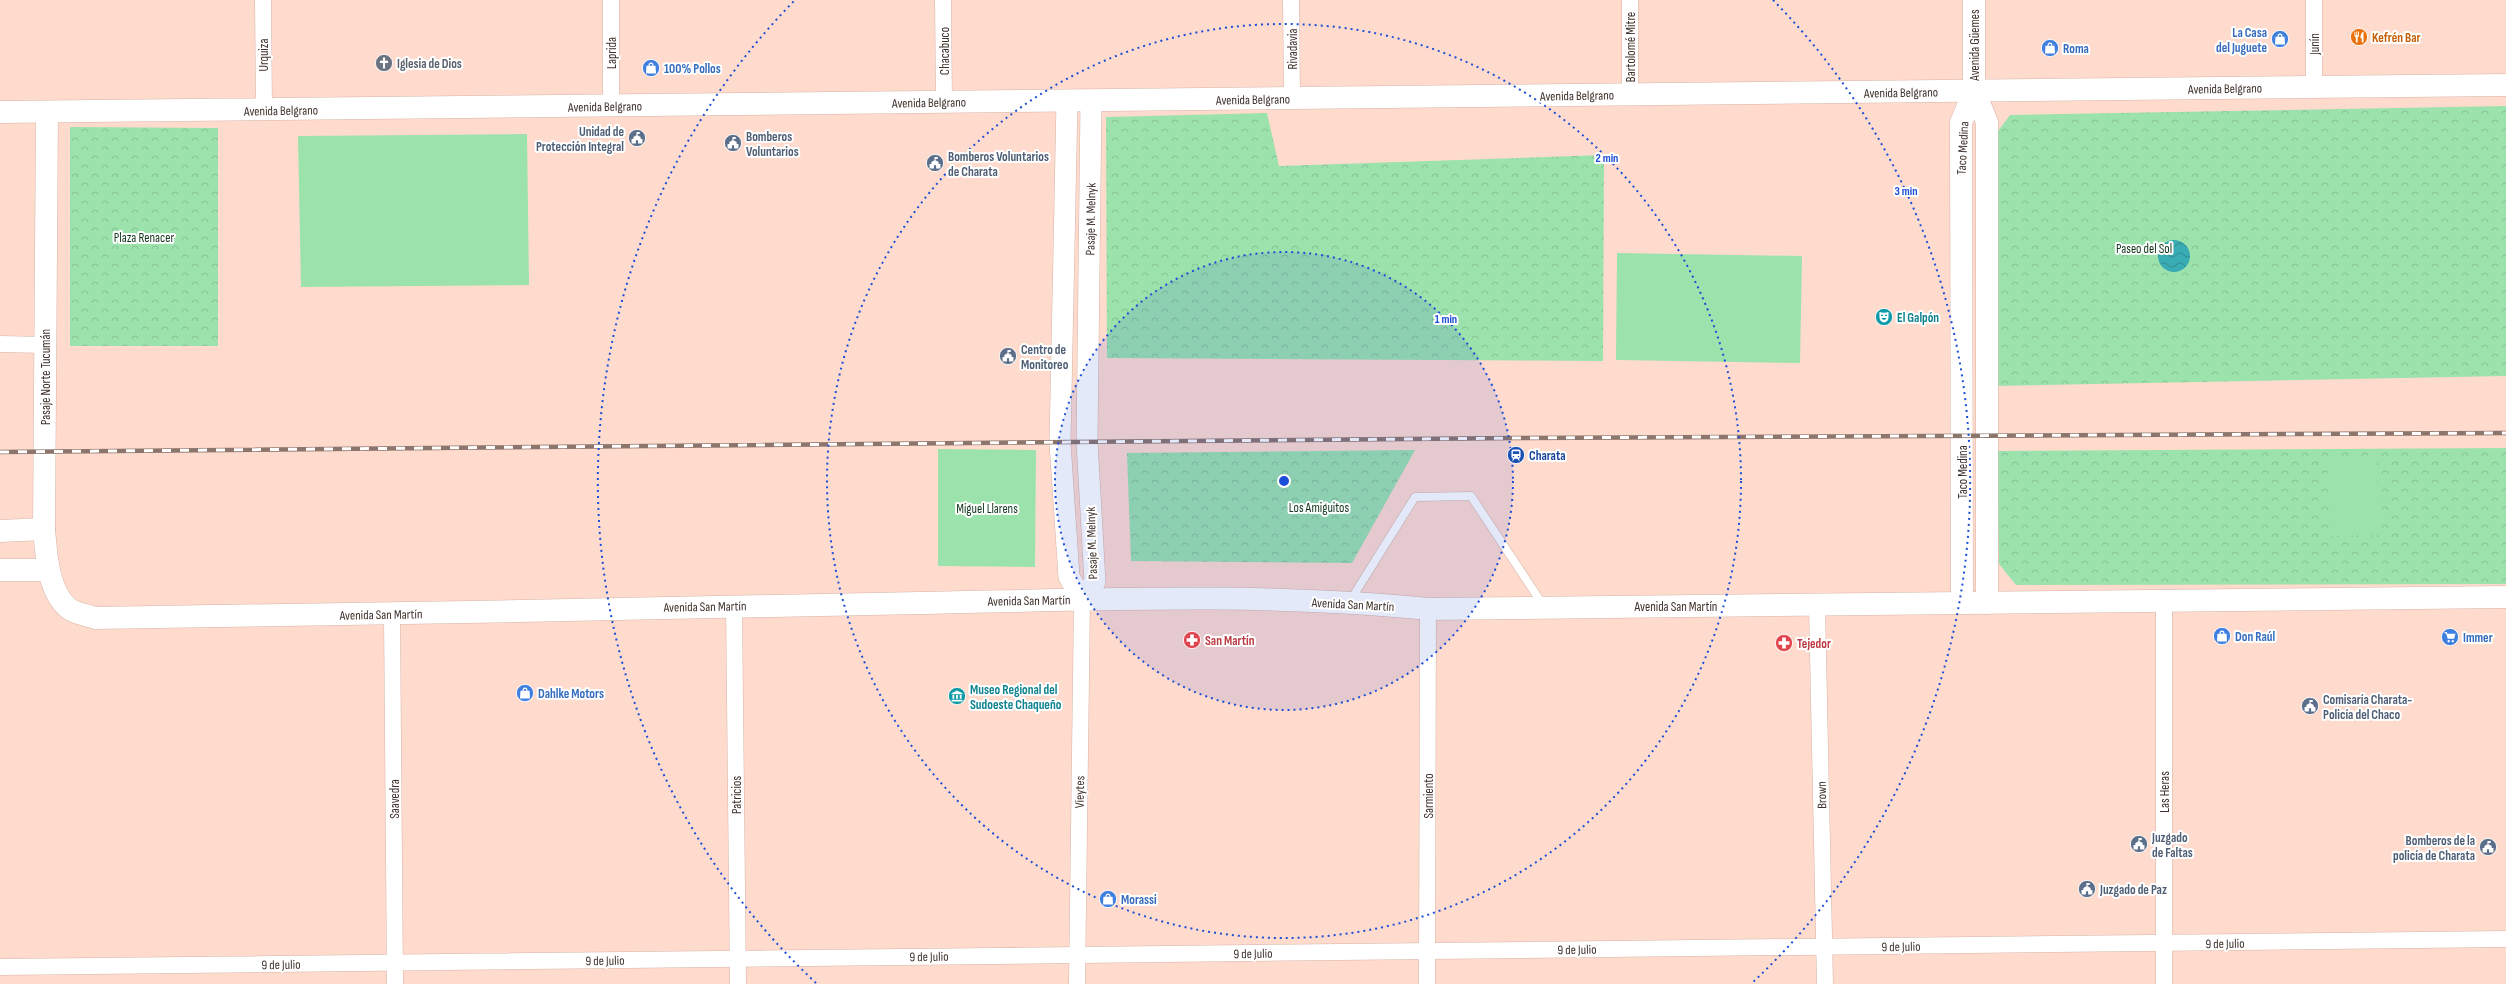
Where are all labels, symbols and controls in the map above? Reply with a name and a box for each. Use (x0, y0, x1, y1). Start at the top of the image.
street label: Avenida Güemes (1967, 9, 1983, 82)
street label: Bartolomé Mitre (1623, 12, 1639, 82)
place label: La Casa del Juguete (2216, 25, 2267, 56)
street label: Chacabuco (937, 27, 953, 75)
restaurant icon: Kefrén Bar (2349, 27, 2369, 47)
street label: Rivadavia (1285, 28, 1301, 70)
shop icon: La Casa del Juguete (2270, 29, 2290, 49)
place label: Kefrén Bar (2372, 30, 2421, 46)
street label: Junín (2307, 33, 2323, 56)
street label: Laprida (604, 37, 620, 69)
shop icon: Roma (2040, 38, 2060, 58)
street label: Urquiza (256, 39, 272, 71)
place label: Roma (2063, 41, 2089, 57)
church icon: Iglesia de Dios (374, 53, 394, 73)
place label: Iglesia de Dios (397, 56, 462, 72)
shop icon: 100% Pollos (641, 58, 661, 78)
place label: 100% Pollos (664, 61, 721, 77)
street label: Avenida Belgrano (2187, 80, 2262, 98)
street label: Avenida Belgrano (1863, 84, 1938, 102)
street label: Avenida Belgrano (1539, 87, 1614, 105)
street label: Avenida Belgrano (1215, 91, 1290, 109)
street label: Avenida Belgrano (891, 94, 966, 112)
street label: Avenida Belgrano (567, 98, 642, 116)
street label: Avenida Belgrano (243, 102, 318, 120)
street label: Taco Medina (1954, 121, 1972, 175)
place label: Unidad de Protección Integral (536, 124, 624, 155)
public building icon: Unidad de Protección Integral (627, 128, 647, 148)
place label: Bomberos Voluntarios (746, 129, 799, 160)
public building icon: Bomberos Voluntarios (723, 133, 743, 153)
place label: Bomberos Voluntarios de Charata (948, 149, 1049, 180)
text: 2 min (1596, 151, 1618, 166)
public building icon: Bomberos Voluntarios de Charata (925, 153, 945, 173)
street label: Pasaje M. Melnyk (1082, 183, 1100, 255)
text: 3 min (1895, 184, 1917, 199)
park label: Plaza Renacer (114, 230, 174, 246)
park label: Paseo del Sol (2116, 241, 2172, 257)
theatre icon: El Galpón (1874, 307, 1894, 327)
place label: El Galpón (1897, 310, 1939, 326)
text: 1 min (1435, 312, 1457, 327)
street label: Pasaje Norte Tucumán (38, 329, 54, 425)
place label: Centro de Monitoreo (1021, 342, 1069, 373)
public building icon: Centro de Monitoreo (998, 346, 1018, 366)
station icon: Charata (1506, 445, 1526, 465)
street label: Taco Medina (1955, 445, 1971, 499)
place label: Charata (1529, 448, 1566, 464)
centre of rings (1277, 474, 1291, 488)
park label: Los Amiguitos (1289, 500, 1349, 516)
park label: Miguel Llarens (956, 501, 1018, 517)
street label: Pasaje M. Melnyk (1083, 506, 1101, 580)
street label: Avenida San Martín (986, 592, 1071, 610)
street label: Avenida San Martín (1310, 595, 1395, 615)
street label: Avenida San Martín (662, 598, 747, 616)
street label: Avenida San Martín (1634, 599, 1717, 615)
street label: Avenida San Martín (338, 606, 423, 624)
shop icon: Don Raúl (2212, 626, 2232, 646)
supermarket icon: Immer (2440, 627, 2460, 647)
place label: Don Raúl (2235, 629, 2275, 645)
pharmacy icon: San Martín (1182, 630, 1202, 650)
place label: Immer (2463, 630, 2493, 646)
place label: San Martín (1205, 633, 1255, 649)
pharmacy icon: Tejedor (1774, 633, 1794, 653)
place label: Tejedor (1797, 636, 1831, 652)
place label: Museo Regional del Sudoeste Chaqueño (970, 682, 1062, 713)
shop icon: Dahlke Motors (515, 683, 535, 703)
place label: Dahlke Motors (538, 686, 604, 702)
museum icon: Museo Regional del Sudoeste Chaqueño (947, 686, 967, 706)
place label: Comisaría Charata- Policía del Chaco (2323, 692, 2412, 723)
public building icon: Comisaría Charata- Policía del Chaco (2300, 696, 2320, 716)
street label: Las Heras (2157, 771, 2173, 813)
street label: Sarmiento (1421, 773, 1437, 819)
street label: Vieytes (1072, 775, 1088, 808)
street label: Patricios (729, 776, 745, 814)
street label: Saavedra (387, 779, 403, 819)
street label: Brown (1814, 781, 1830, 809)
place label: Juzgado de Faltas (2151, 830, 2193, 861)
place label: Bomberos de la policía de Charata (2393, 833, 2475, 864)
public building icon: Juzgado de Faltas (2129, 834, 2149, 854)
public building icon: Bomberos de la policía de Charata (2478, 837, 2498, 857)
public building icon: Juzgado de Paz (2077, 879, 2097, 899)
place label: Juzgado de Paz (2099, 882, 2167, 898)
shop icon: Morassi (1098, 889, 1118, 909)
place label: Morassi (1121, 892, 1157, 908)
street label: 9 de Julio (2205, 936, 2245, 952)
street label: 9 de Julio (1881, 939, 1921, 955)
street label: 9 de Julio (1557, 942, 1597, 958)
street label: 9 de Julio (1233, 946, 1273, 962)
street label: 9 de Julio (909, 949, 949, 965)
street label: 9 de Julio (585, 953, 625, 969)
street label: 9 de Julio (261, 957, 301, 973)

